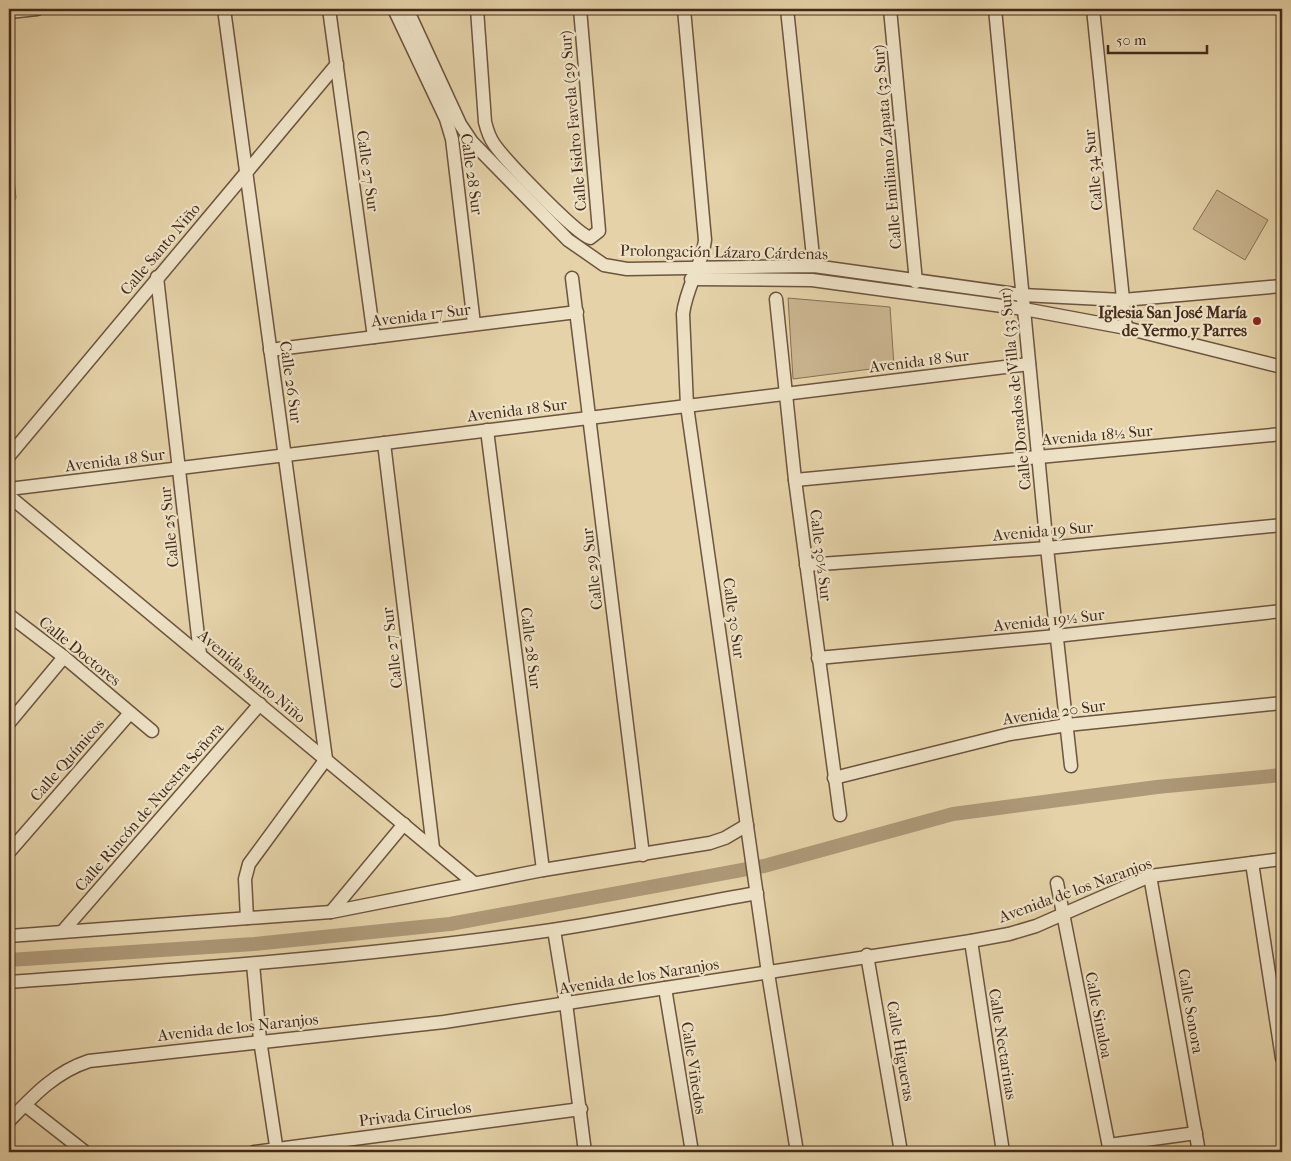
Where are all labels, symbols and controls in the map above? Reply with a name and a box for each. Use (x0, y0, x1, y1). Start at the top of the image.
scale bar (1108, 22, 1207, 54)
street label: Calle Isidro Favela (29 Sur) (556, 30, 590, 212)
text: 50 m (1116, 31, 1147, 49)
street label: Calle Emiliano Zapata (32 Sur) (869, 44, 905, 250)
street label: Calle 34 Sur (1079, 128, 1107, 212)
street label: Calle 27 Sur (353, 129, 383, 213)
street label: Calle 28 Sur (457, 132, 487, 216)
street label: Calle Santo Niño (116, 199, 204, 299)
street label: Prolongación Lázaro Cárdenas (620, 241, 828, 263)
street label: Calle Dorados de Villa (33 Sur) (995, 287, 1035, 491)
street label: Avenida 17 Sur (369, 299, 472, 331)
place label: Iglesia San José María de Yermo y Parres (1098, 303, 1248, 341)
marker: Iglesia San José María de Yermo y Parres (1251, 315, 1263, 327)
street label: Calle 26 Sur (276, 340, 306, 424)
street label: Avenida 18 Sur (867, 345, 970, 377)
street label: Avenida 18 Sur (465, 394, 568, 426)
street label: Avenida 18½ Sur (1040, 421, 1153, 449)
street label: Avenida 18 Sur (63, 444, 166, 476)
street label: Calle 25 Sur (155, 486, 183, 568)
street label: Calle 30½ Sur (806, 508, 836, 602)
street label: Avenida 19 Sur (991, 517, 1094, 545)
street label: Calle 29 Sur (578, 527, 606, 611)
street label: Calle 30 Sur (719, 577, 749, 660)
street label: Avenida 19½ Sur (991, 605, 1106, 635)
street label: Calle 27 Sur (378, 606, 406, 690)
street label: Calle 28 Sur (517, 606, 545, 690)
street label: Calle Doctores (35, 612, 125, 690)
street label: Avenida Santo Niño (193, 625, 310, 727)
street label: Avenida 20 Sur (1000, 695, 1107, 729)
street label: Calle Químicos (26, 715, 108, 805)
street label: Calle Rincón de Nuestra Señora (71, 718, 228, 895)
street label: Avenida de los Naranjos (995, 853, 1154, 927)
street label: Avenida de los Naranjos (557, 954, 720, 998)
street label: Calle Sonora (1174, 967, 1208, 1056)
street label: Calle Sinaloa (1081, 970, 1117, 1060)
street label: Calle Nectarinas (985, 987, 1021, 1101)
street label: Calle Higueras (883, 999, 919, 1103)
street label: Avenida de los Naranjos (156, 1009, 319, 1045)
street label: Calle Viñedos (677, 1020, 711, 1116)
street label: Privada Ciruelos (358, 1098, 472, 1130)

